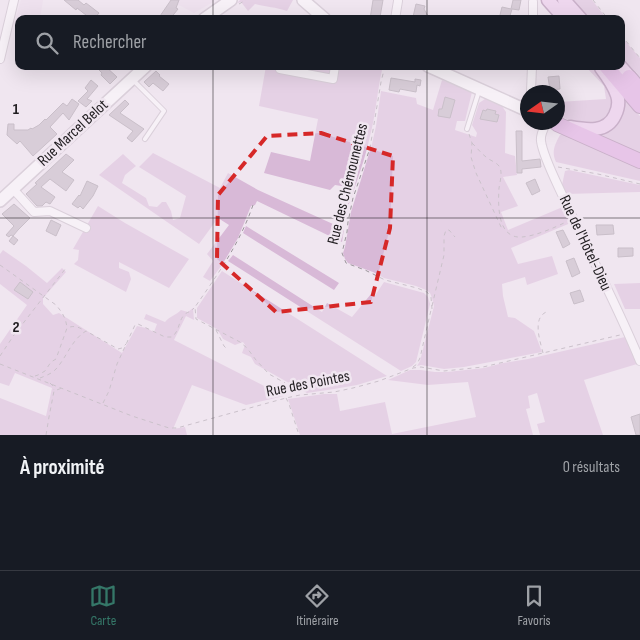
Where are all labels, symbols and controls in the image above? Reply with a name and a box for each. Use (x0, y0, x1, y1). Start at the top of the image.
search box (15, 15, 625, 70)
icon: search (33, 29, 61, 57)
text: Rechercher (73, 31, 147, 54)
north arrow (520, 85, 565, 130)
street label: Rue Marcel Belot (34, 95, 112, 170)
text: 1 (13, 100, 20, 119)
street label: Rue des Chémounettes (324, 121, 372, 247)
street label: Rue de l'Hôtel-Dieu (555, 192, 615, 294)
text: 2 (12, 318, 20, 337)
street label: Rue des Pointes (265, 367, 352, 401)
text: À proximité (20, 455, 105, 480)
text: 0 résultats (563, 458, 620, 477)
tab: Carte (89, 582, 117, 629)
tab: Itinéraire (296, 582, 339, 629)
tab: Favoris (517, 582, 551, 629)

